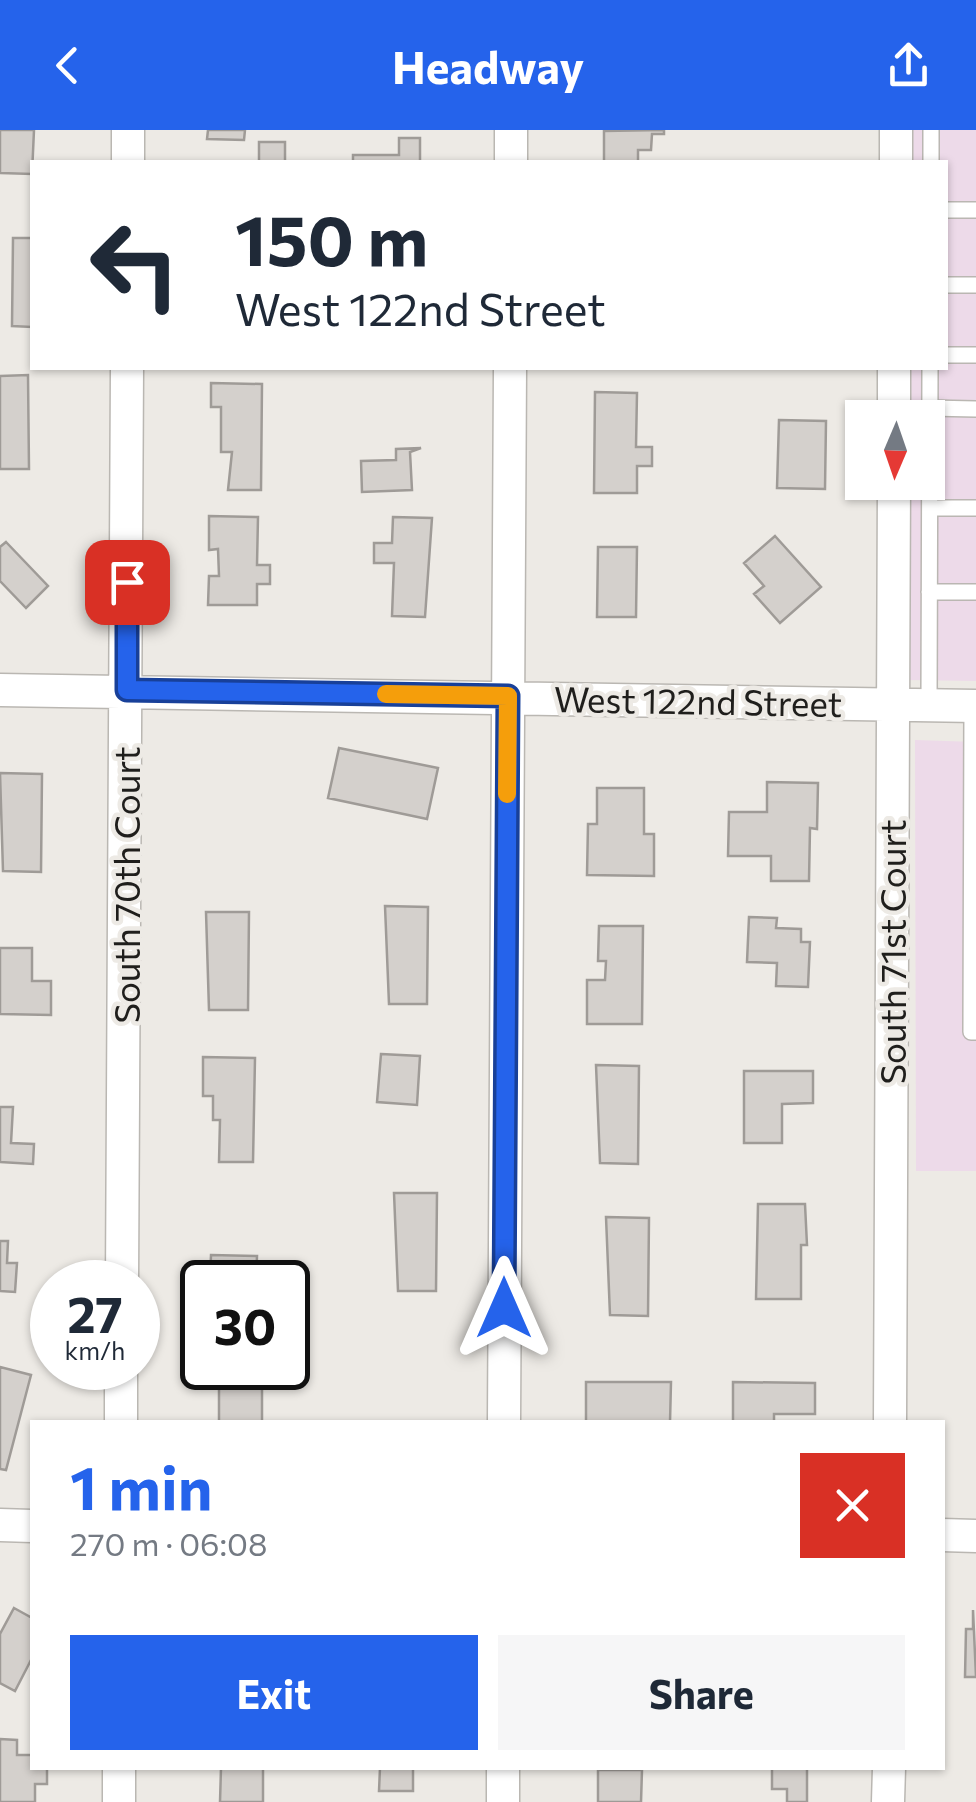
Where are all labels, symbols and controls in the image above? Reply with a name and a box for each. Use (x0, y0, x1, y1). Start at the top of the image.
icon: back (40, 38, 95, 93)
text: Headway (392, 38, 584, 93)
icon: share (881, 38, 936, 93)
text: 150 m (235, 195, 428, 280)
icon: left (70, 200, 200, 330)
text: West 122nd Street (235, 280, 606, 335)
north arrow (845, 400, 945, 500)
map controls (845, 400, 945, 500)
pin (85, 540, 170, 625)
icon: arrive (100, 555, 155, 610)
street label: West 122nd Street (554, 676, 842, 724)
street label: South 70th Court (104, 746, 147, 1024)
street label: South 71st Court (870, 819, 913, 1085)
position arrow (452, 1256, 556, 1360)
speed limit sign: 30 (180, 1260, 310, 1390)
text: 27 (67, 1282, 123, 1343)
text: km/h (65, 1335, 125, 1365)
text: 1 min (70, 1449, 212, 1522)
button: close (800, 1453, 905, 1558)
text: 270 m · 06:08 (70, 1523, 267, 1563)
button: Exit (70, 1635, 478, 1750)
button: Share (498, 1635, 905, 1750)

